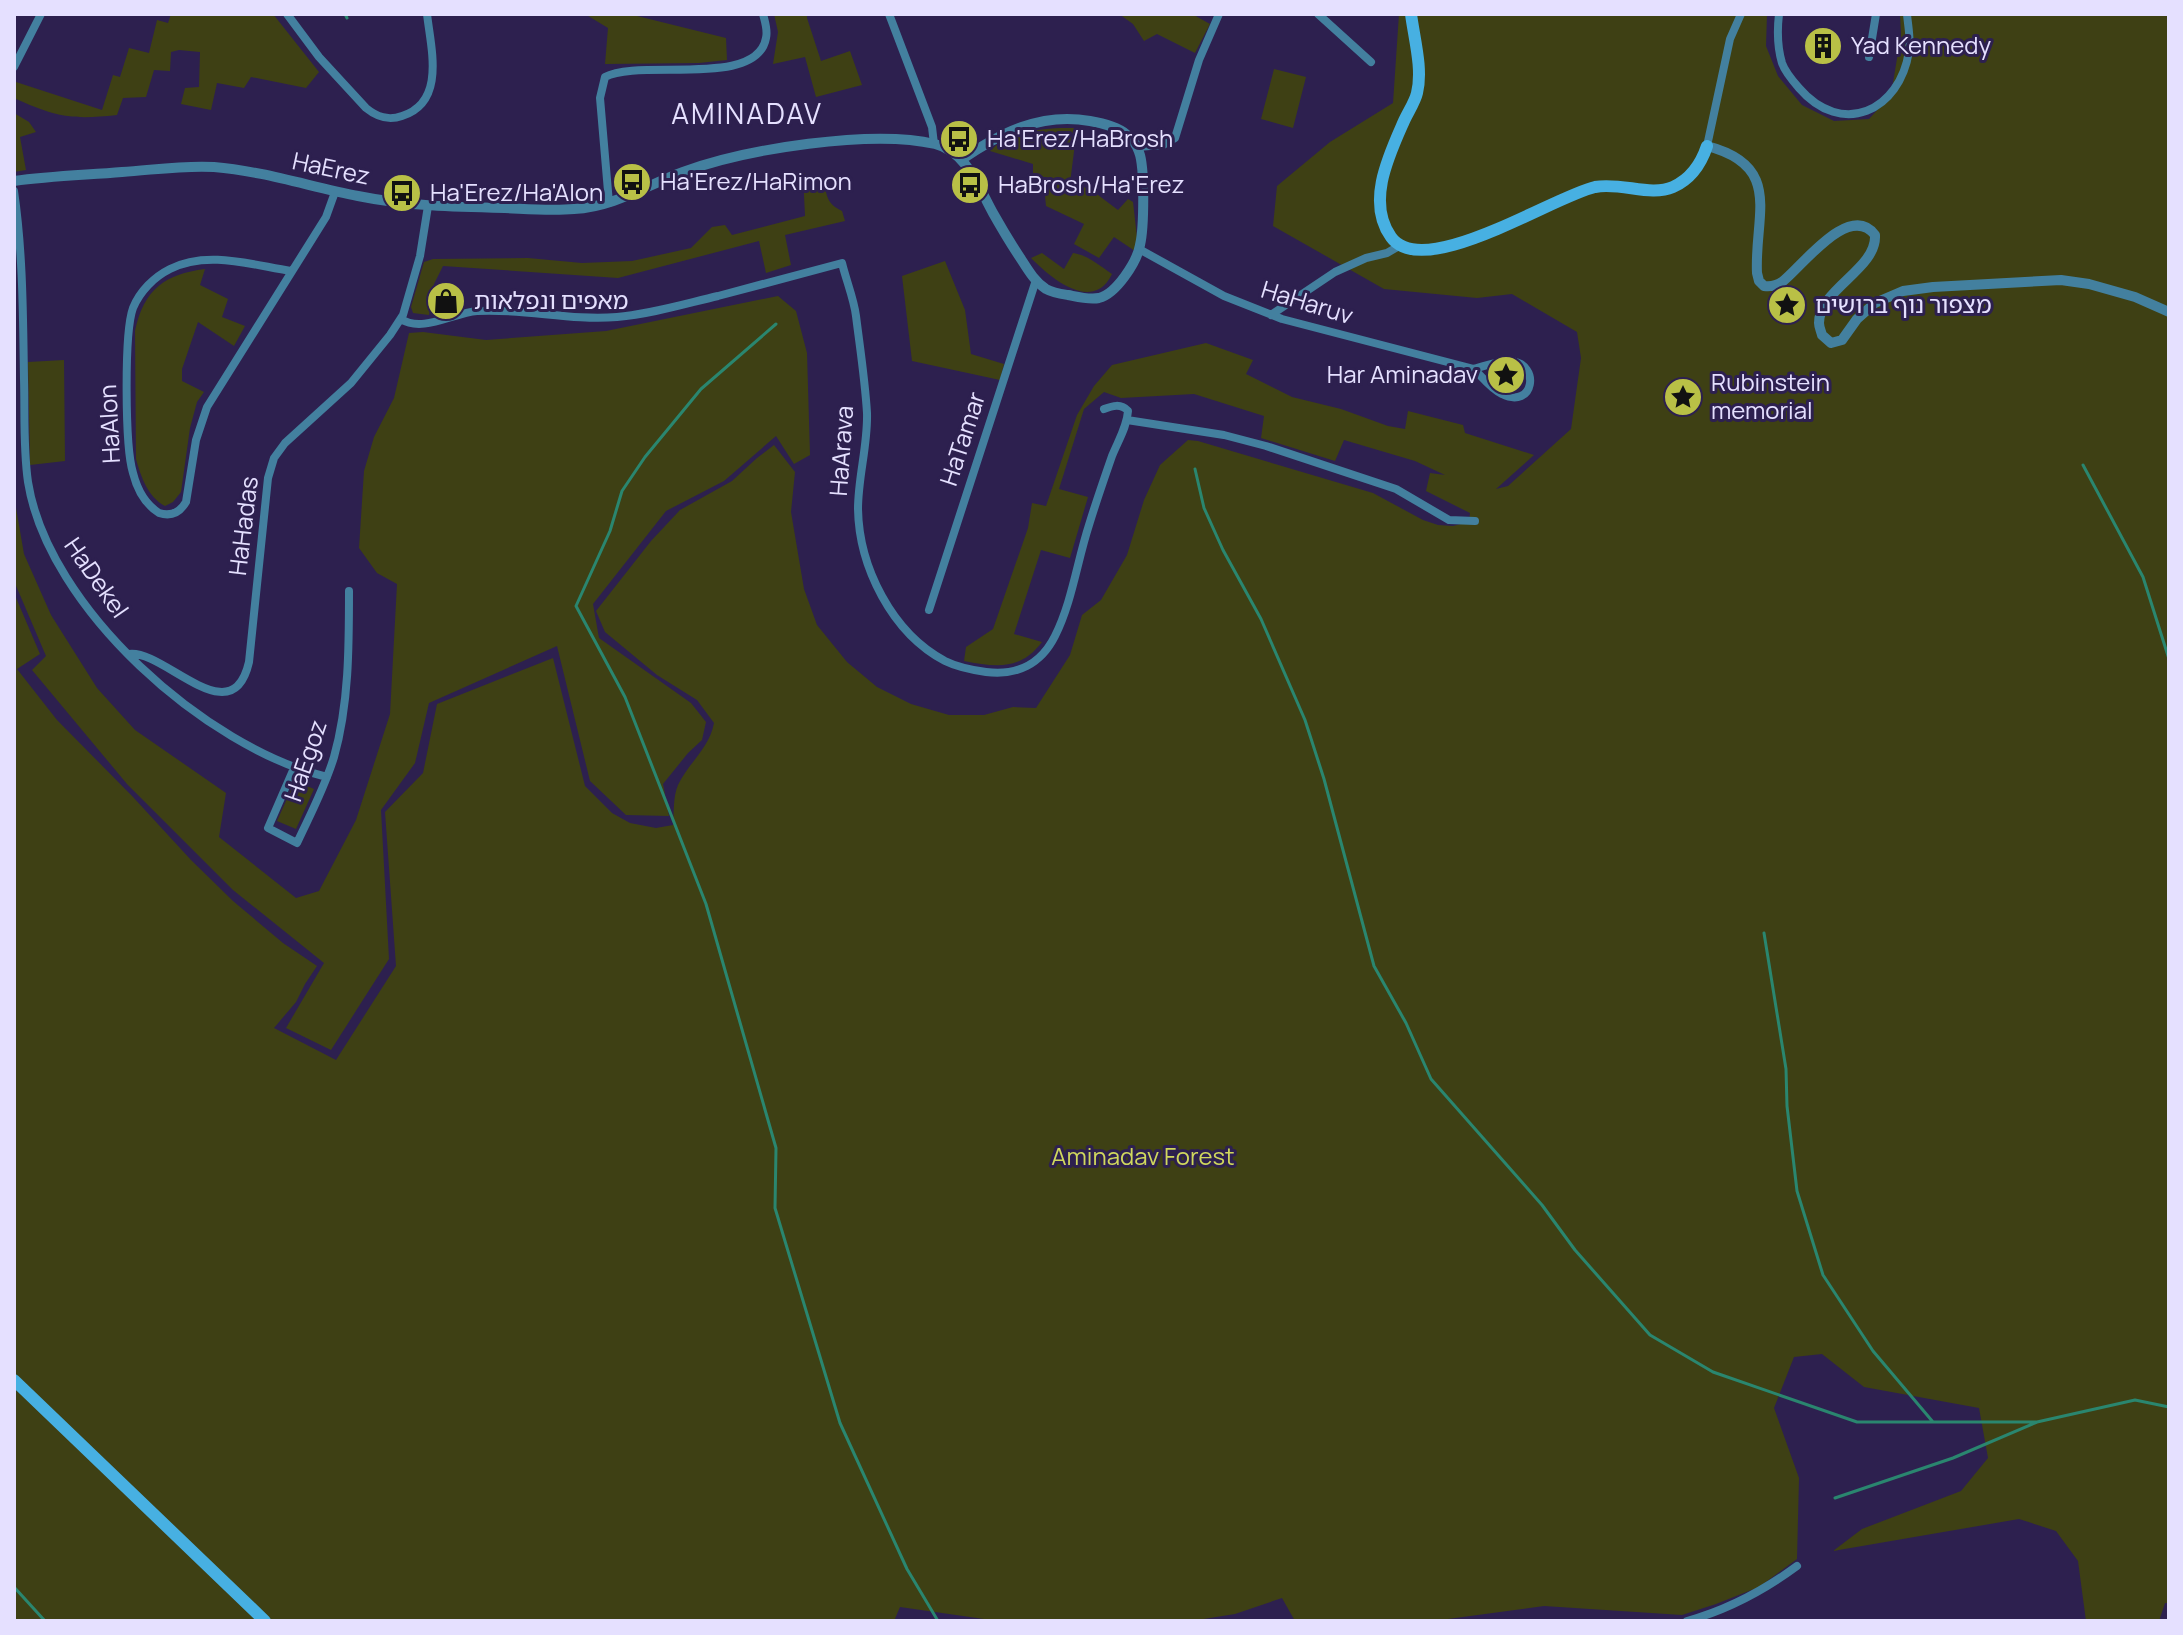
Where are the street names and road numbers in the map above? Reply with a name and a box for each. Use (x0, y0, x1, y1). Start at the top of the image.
street label: HaErez (289, 143, 373, 192)
street label: HaHaruv (1257, 272, 1358, 331)
street label: HaAlon (90, 384, 127, 464)
street label: HaTamar (931, 387, 992, 490)
street label: HaArava (821, 404, 860, 497)
street label: HaHadas (220, 474, 265, 577)
street label: HaDekel (58, 530, 137, 624)
street label: HaEgoz (275, 715, 334, 806)

